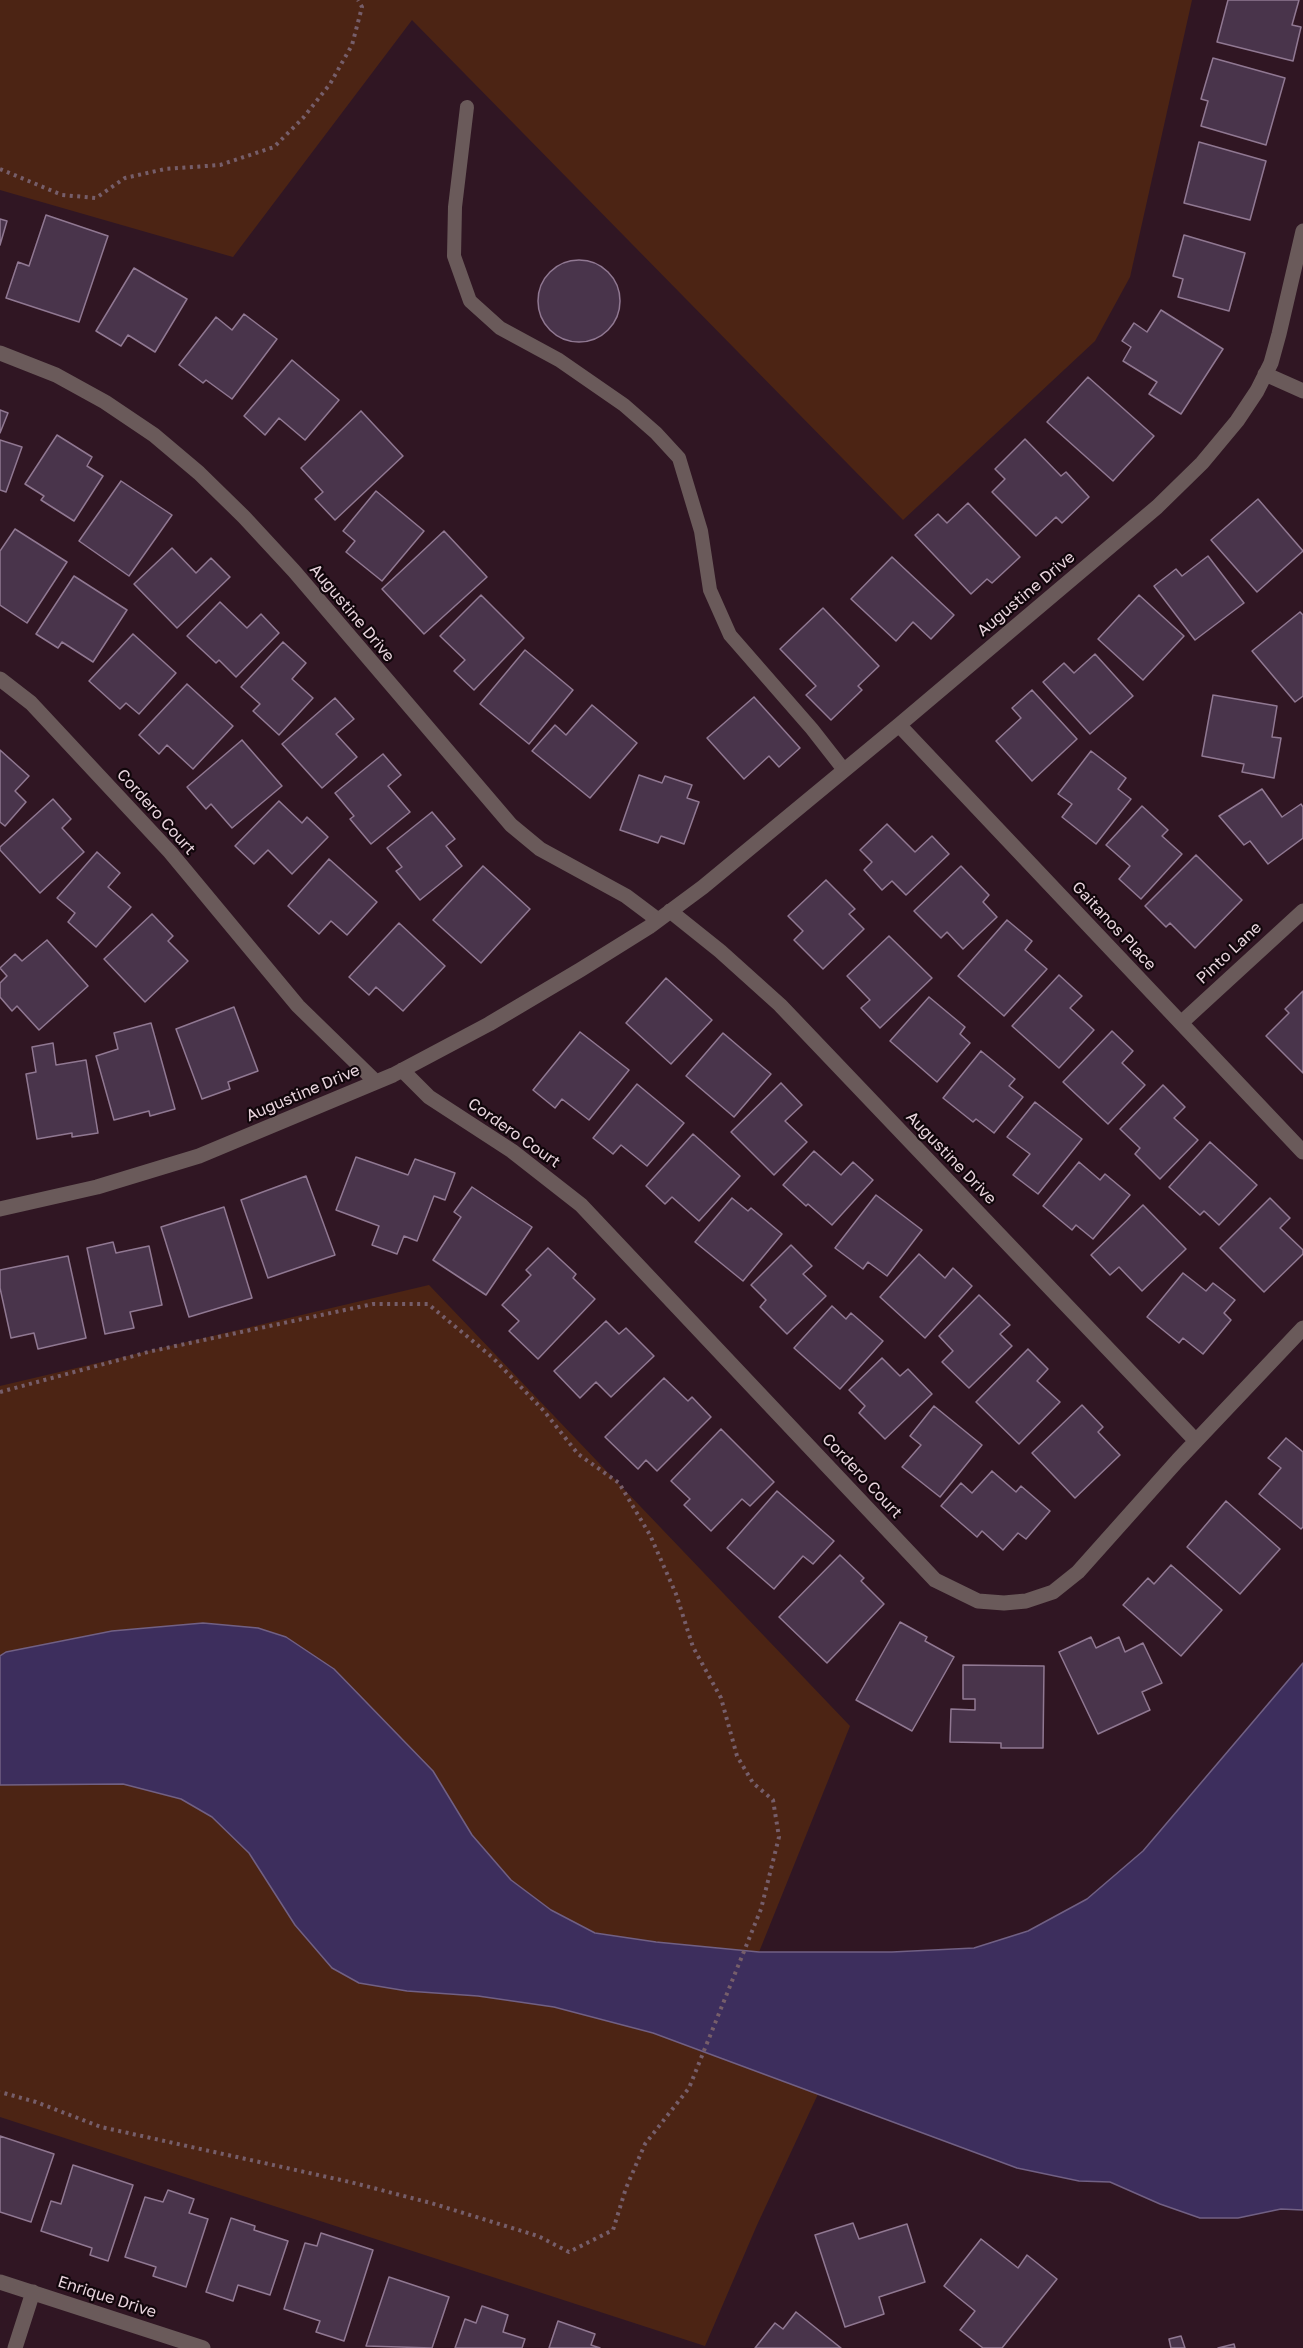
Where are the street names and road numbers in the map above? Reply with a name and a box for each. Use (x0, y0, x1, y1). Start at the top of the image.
street label: Augustine Drive (973, 548, 1079, 640)
street label: Augustine Drive (306, 560, 398, 666)
street label: Cordero Court (113, 765, 199, 859)
street label: Gaitanos Place (1068, 878, 1160, 974)
street label: Pinto Lane (1193, 918, 1265, 988)
street label: Augustine Drive (243, 1060, 363, 1126)
street label: Cordero Court (464, 1094, 564, 1172)
street label: Augustine Drive (902, 1108, 1000, 1208)
street label: Cordero Court (818, 1430, 906, 1522)
street label: Enrique Drive (55, 2272, 159, 2322)

